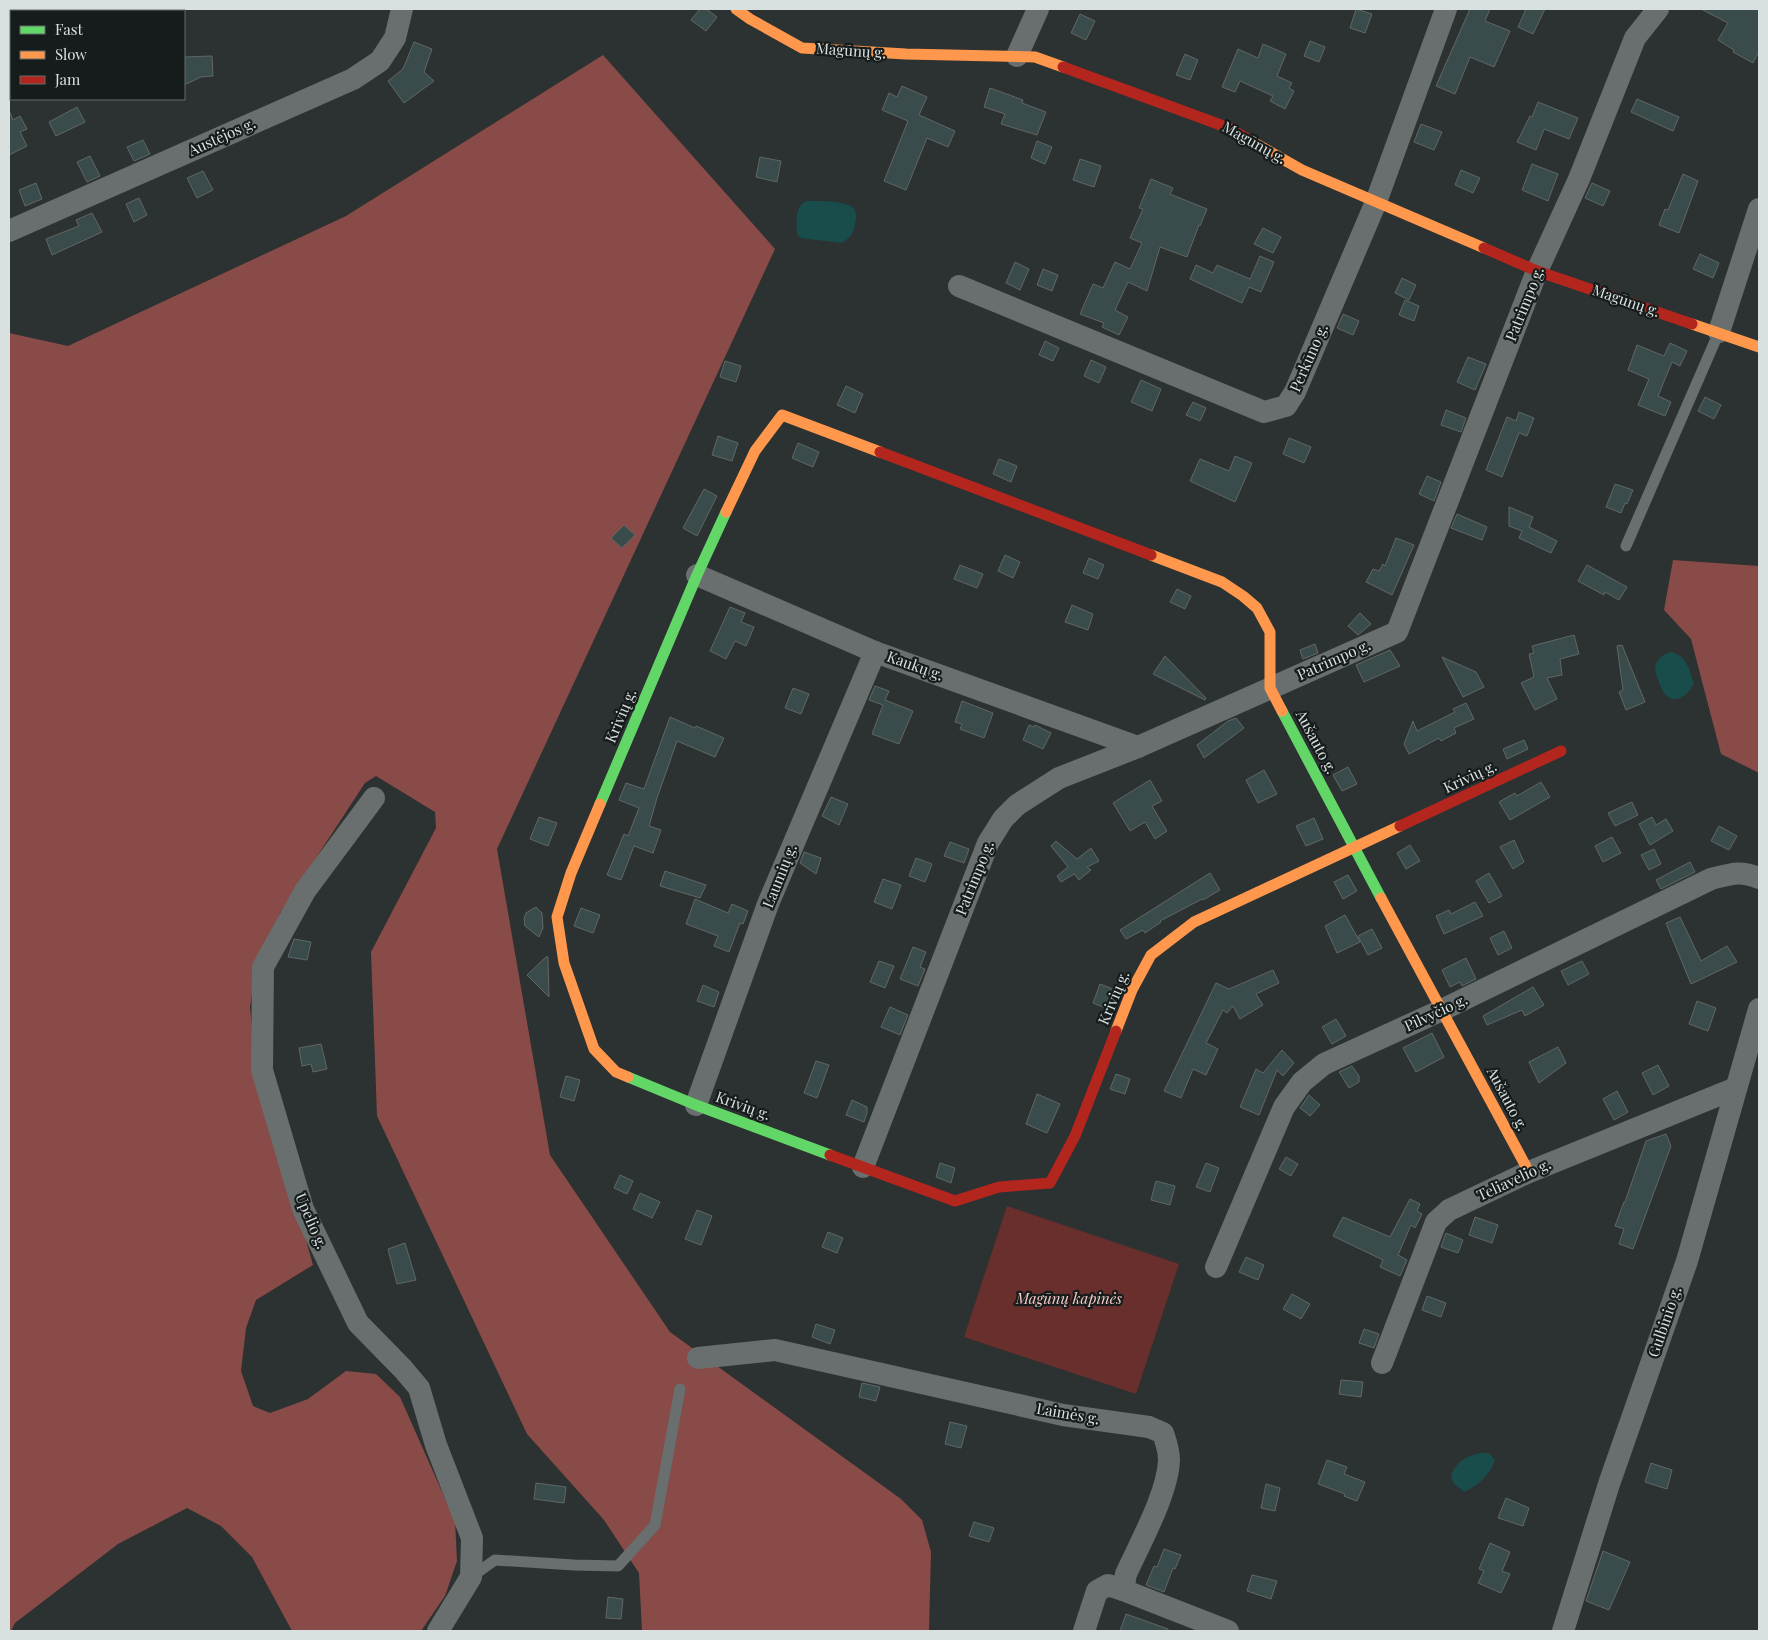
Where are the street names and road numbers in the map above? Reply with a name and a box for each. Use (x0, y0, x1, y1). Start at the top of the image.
street label: Magūnų g. (815, 38, 887, 62)
street label: Austėjos g. (184, 112, 258, 160)
street label: Magūnų g. (1219, 116, 1290, 168)
street label: Patrimpo g. (1500, 264, 1548, 344)
street label: Magūnų g. (1590, 279, 1663, 321)
street label: Perkūno g. (1284, 321, 1332, 395)
street label: Patrimpo g. (1294, 634, 1373, 684)
street label: Kaukų g. (884, 646, 946, 684)
street label: Krivių g. (600, 686, 640, 746)
street label: Aušauto g. (1291, 705, 1342, 777)
street label: Krivių g. (1440, 755, 1500, 797)
street label: Patrimpo g. (950, 838, 998, 918)
street label: Laumių g. (757, 841, 801, 910)
street label: Krivių g. (1093, 968, 1133, 1028)
street label: Pilvyčio g. (1401, 989, 1470, 1035)
street label: Aušauto g. (1482, 1062, 1533, 1134)
street label: Krivių g. (713, 1086, 773, 1124)
street label: Teliavelio g. (1473, 1153, 1554, 1205)
street label: Upelio g. (291, 1190, 333, 1252)
street label: Gulbinio g. (1643, 1284, 1685, 1360)
street label: Laimės g. (1035, 1398, 1101, 1428)

